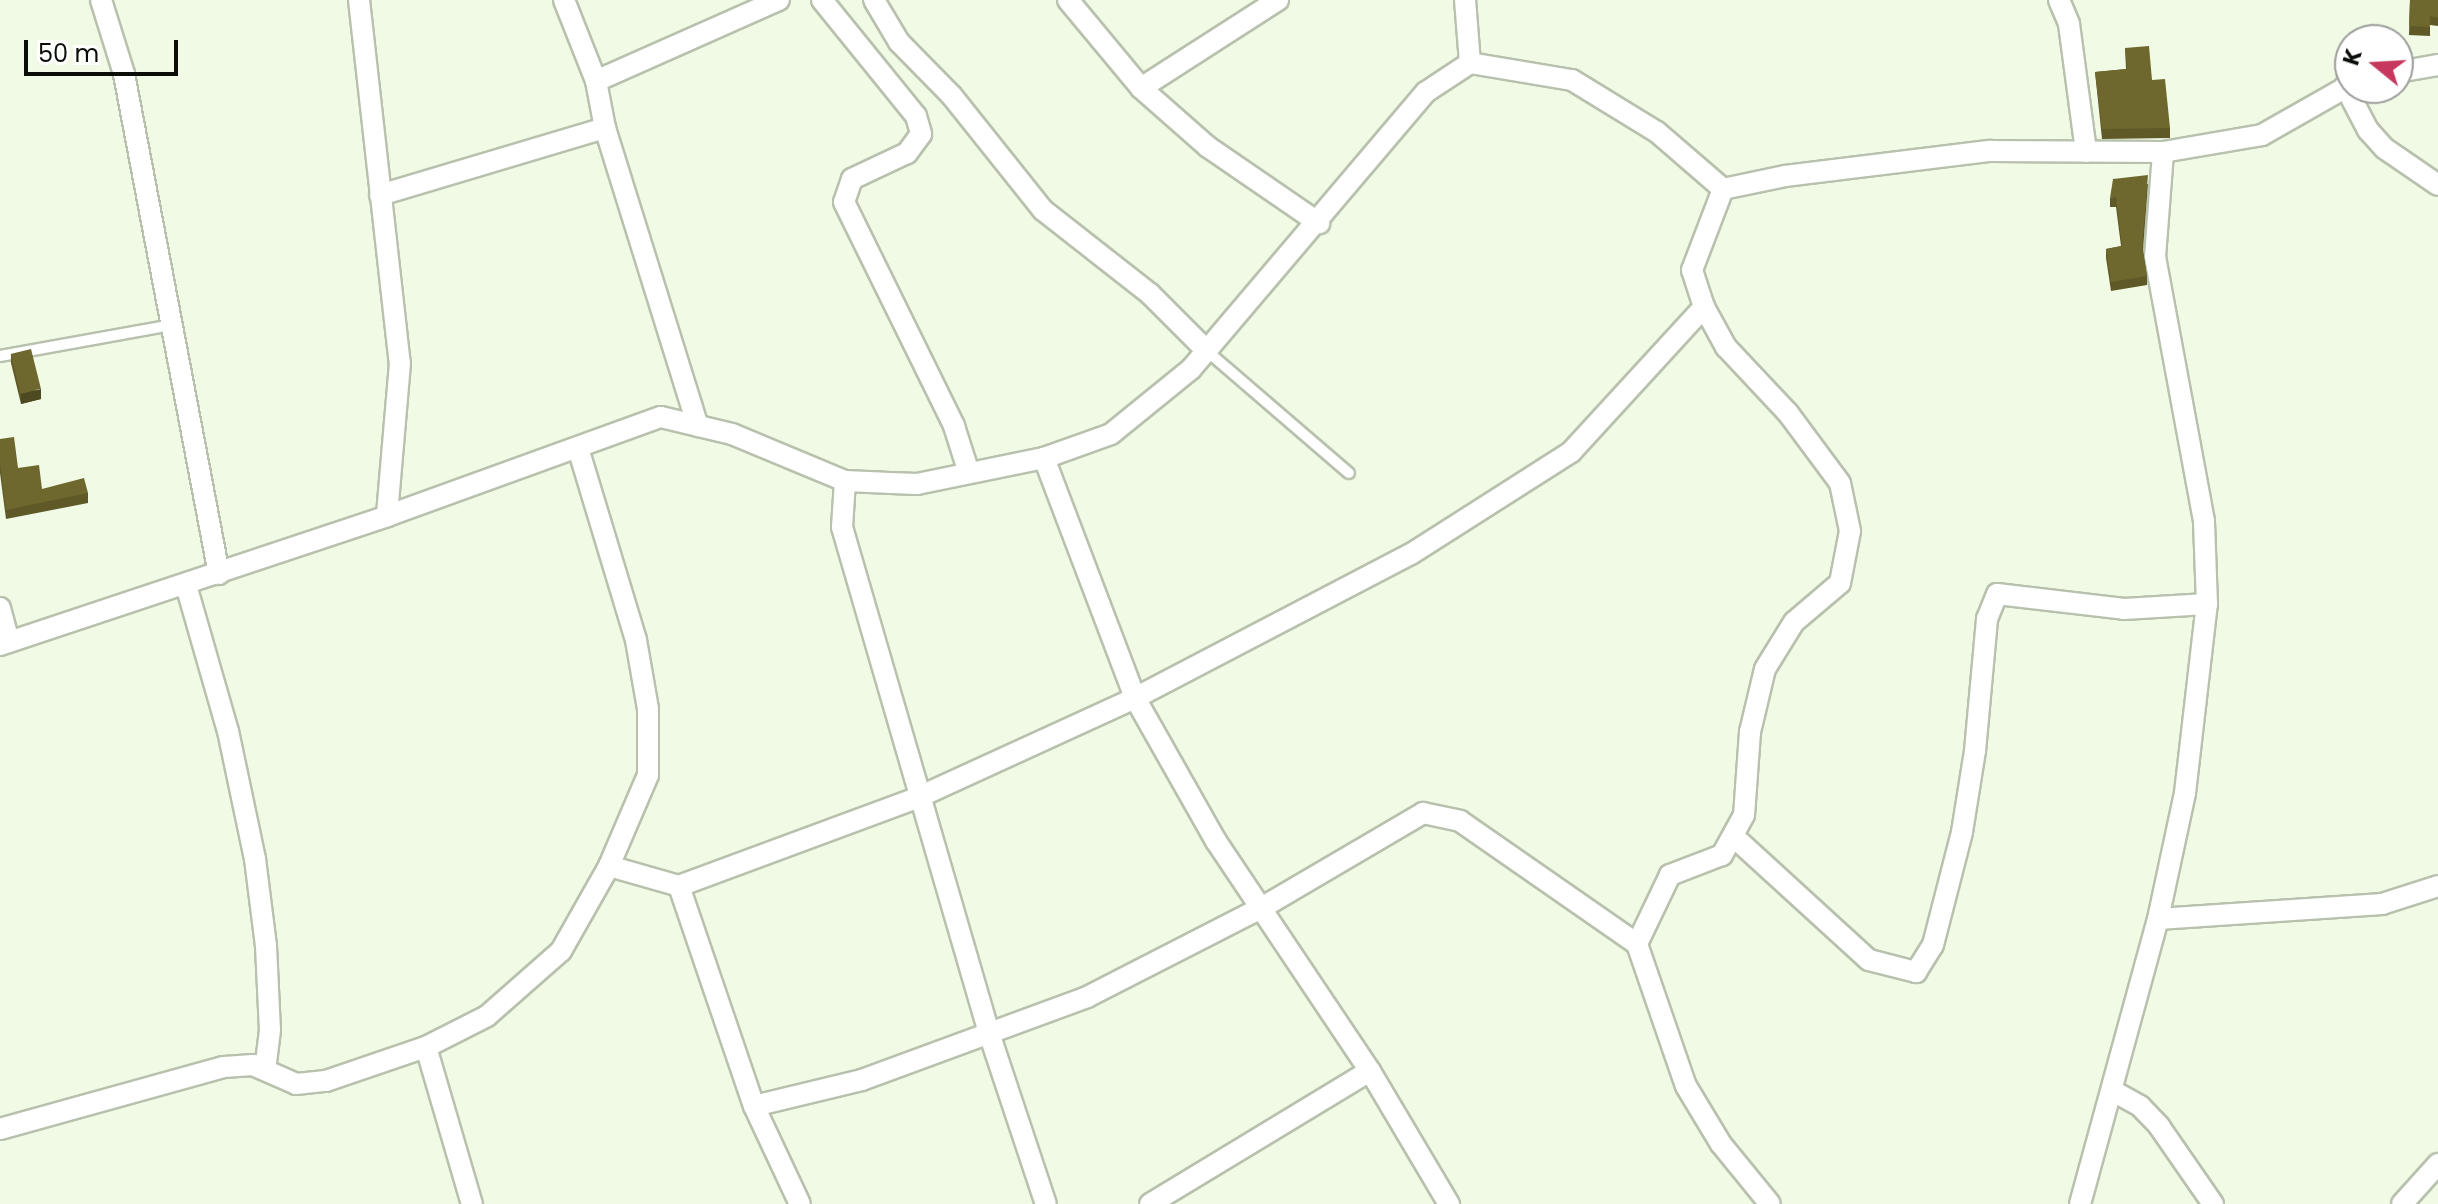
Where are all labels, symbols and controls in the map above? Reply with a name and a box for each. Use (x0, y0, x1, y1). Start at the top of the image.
scale bar (28, 24, 182, 74)
north arrow (2334, 24, 2414, 104)
text: 50 m (38, 37, 99, 70)
text: K (2335, 45, 2370, 69)

